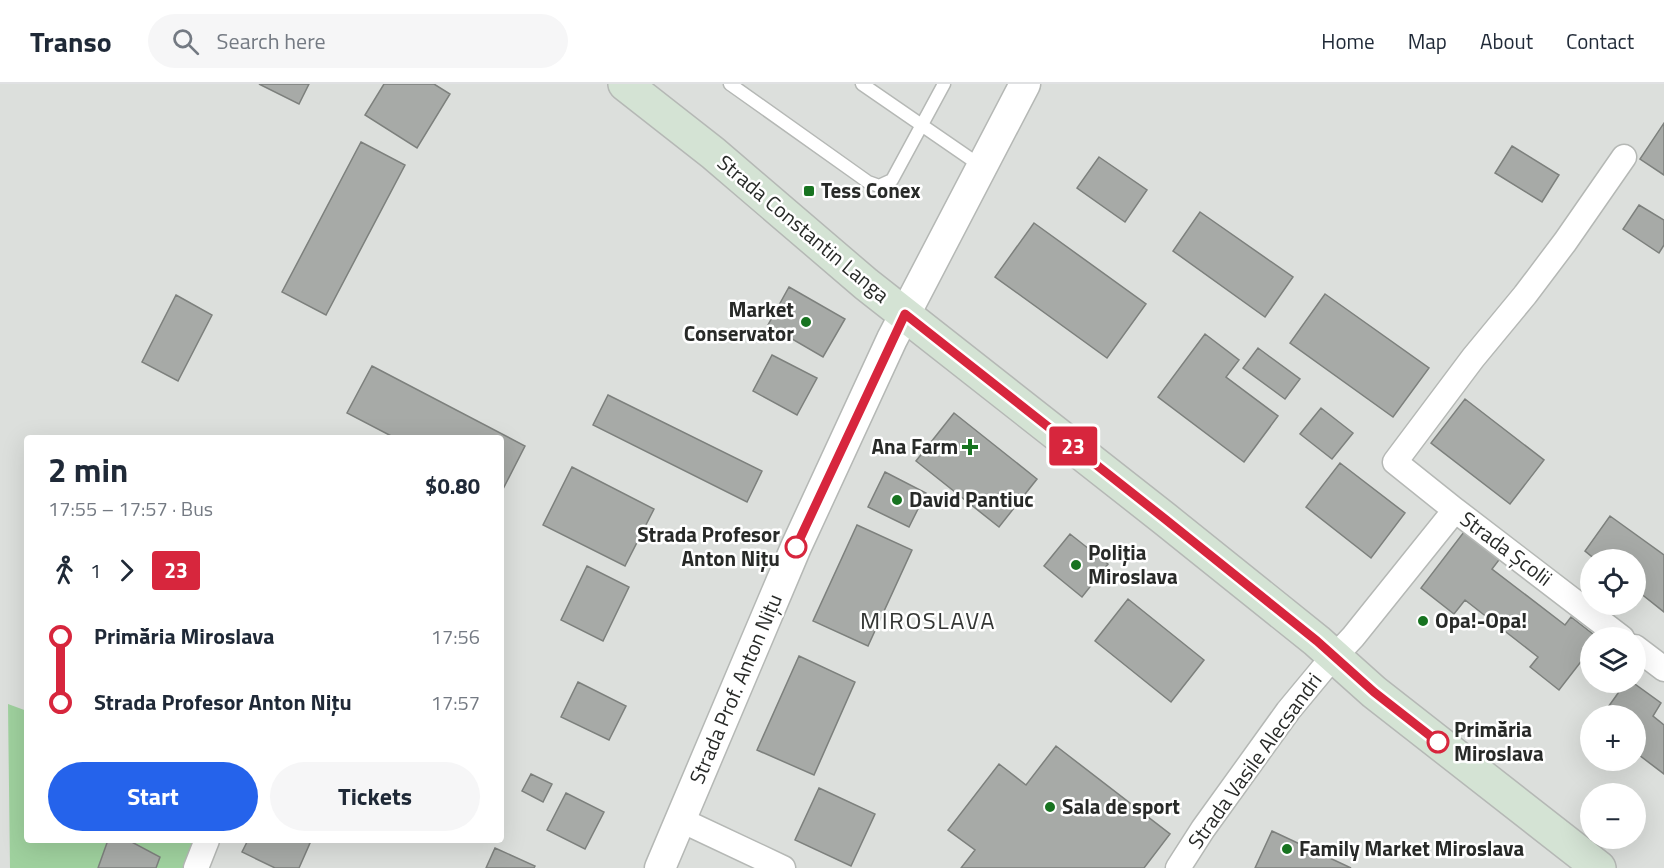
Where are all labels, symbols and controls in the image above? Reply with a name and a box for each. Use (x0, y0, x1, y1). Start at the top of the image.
search box (148, 14, 568, 68)
text: Transo (30, 20, 112, 63)
text: Search here (217, 24, 326, 58)
icon: search (169, 25, 202, 58)
text: Home (1321, 25, 1375, 57)
text: Map (1408, 25, 1447, 57)
text: About (1480, 25, 1533, 57)
text: Contact (1566, 25, 1634, 57)
street label: Strada Constantin Langa (711, 147, 897, 310)
place label: Tess Conex (821, 174, 920, 206)
marker: Tess Conex (802, 184, 816, 198)
place label: Market Conservator (684, 293, 794, 349)
marker: Market Conservator (799, 315, 813, 329)
line badge: 23 (1046, 426, 1100, 466)
place label: Ana Farm (871, 430, 958, 462)
text: 23 (1061, 430, 1085, 462)
marker: Ana Farm (963, 440, 977, 454)
text: 2 min (48, 445, 128, 495)
text: $0.80 (425, 469, 480, 503)
place label: David Pantiuc (909, 483, 1034, 515)
text: 17:55 – 17:57 · Bus (48, 493, 213, 524)
marker: David Pantiuc (890, 493, 904, 507)
street label: Strada Școlii (1454, 503, 1559, 594)
place label: Strada Profesor Anton Nițu (637, 518, 780, 574)
marker: Strada Profesor Anton Nițu (785, 536, 807, 558)
place label: Poliția Miroslava (1088, 536, 1178, 592)
map controls (1580, 549, 1646, 849)
button: locate (1580, 549, 1646, 615)
icon: walk (48, 554, 81, 587)
icon: forward (110, 554, 143, 587)
text: 23 (164, 554, 188, 586)
text: 1 (90, 555, 101, 586)
marker: Poliția Miroslava (1069, 558, 1083, 572)
street label: Strada Prof. Anton Nițu (681, 589, 790, 789)
district label: MIROSLAVA (860, 602, 996, 638)
place label: Opa!-Opa! (1435, 604, 1527, 636)
marker: Opa!-Opa! (1416, 614, 1430, 628)
text: Primăria Miroslava (94, 619, 274, 653)
text: 17:56 (431, 621, 480, 652)
button: layers (1580, 627, 1646, 693)
street label: Strada Vasile Alecsandri (1179, 666, 1329, 855)
text: Strada Profesor Anton Nițu (94, 685, 352, 719)
text: 17:57 (431, 687, 480, 718)
button: + (1580, 705, 1646, 771)
place label: Primăria Miroslava (1454, 713, 1544, 769)
marker: Primăria Miroslava (1427, 731, 1449, 753)
button: Start (48, 762, 258, 831)
button: Tickets (270, 762, 480, 831)
button: − (1580, 783, 1646, 849)
place label: Sala de sport (1062, 790, 1180, 822)
marker: Sala de sport (1043, 800, 1057, 814)
place label: Family Market Miroslava (1299, 832, 1524, 864)
marker: Family Market Miroslava (1280, 842, 1294, 856)

